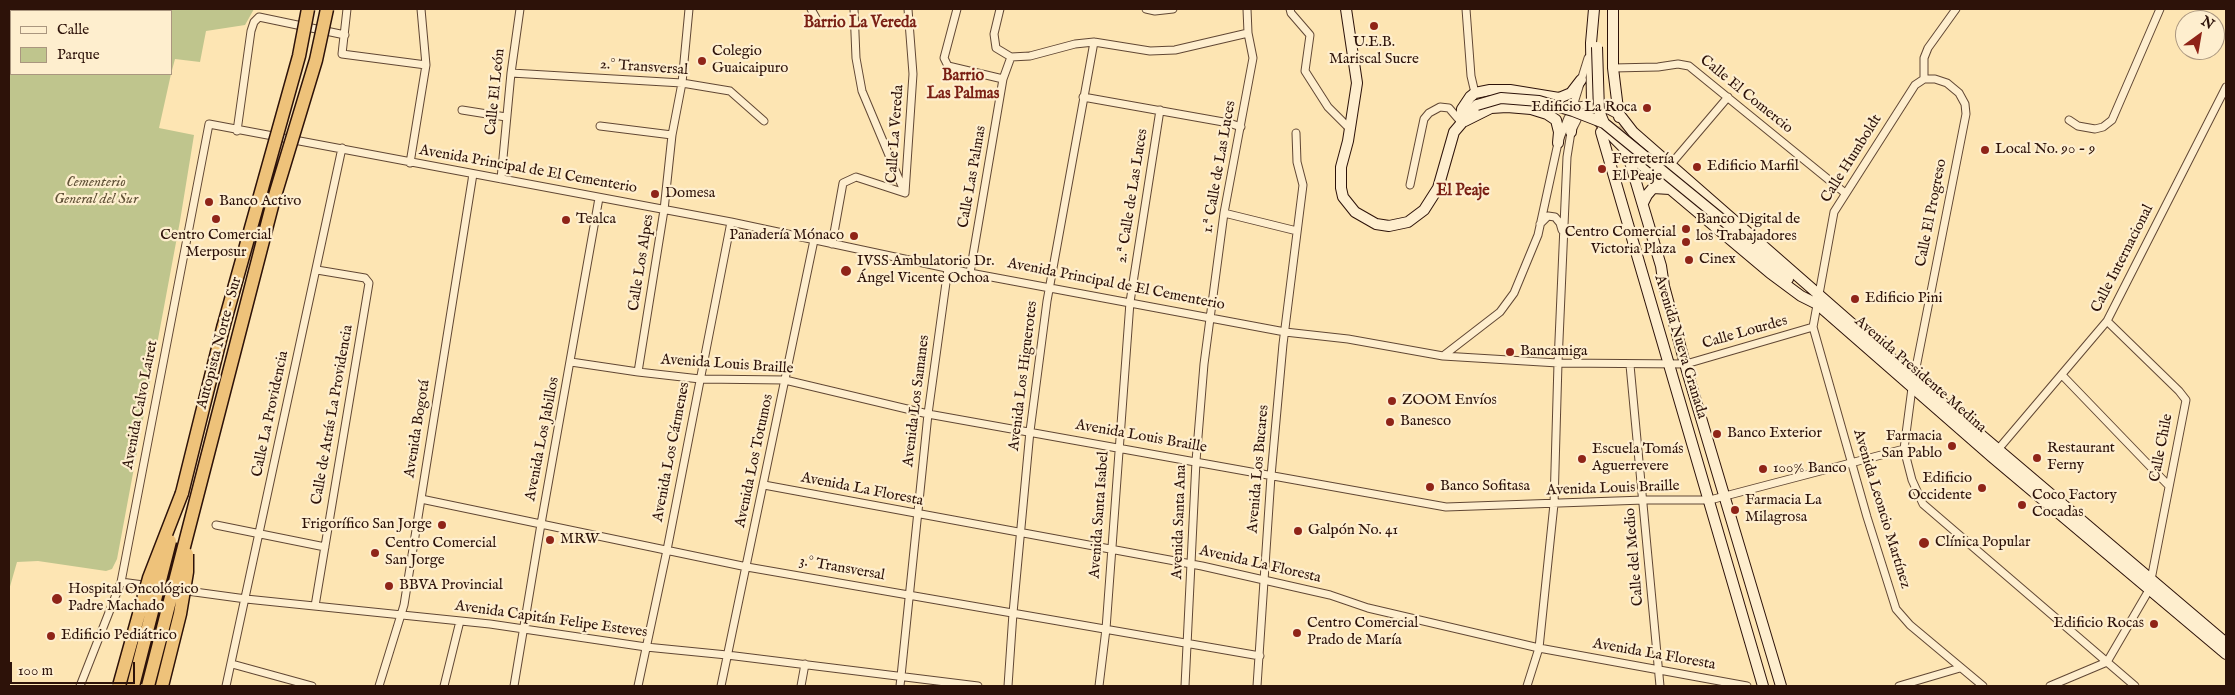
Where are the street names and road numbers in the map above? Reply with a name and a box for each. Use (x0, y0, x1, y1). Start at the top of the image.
street label: Calle El León (483, 48, 509, 136)
street label: Calle El Comercio (1696, 52, 1796, 138)
street label: 2.° Transversal (599, 56, 689, 80)
street label: Calle La Vereda (884, 84, 908, 184)
street label: 1.ª Calle de Las Luces (1199, 99, 1241, 235)
street label: Calle Humboldt (1818, 112, 1886, 206)
street label: Calle Las Palmas (955, 124, 991, 230)
street label: 2.ª Calle de Las Luces (1114, 128, 1152, 264)
street label: Avenida Principal de El Cementerio (418, 142, 638, 198)
street label: Calle El Progreso (1913, 158, 1951, 268)
street label: Calle Internacional (2088, 202, 2158, 316)
street label: Calle Los Alpes (625, 213, 659, 313)
street label: Avenida Principal de El Cementerio (1006, 255, 1226, 315)
street label: Avenida Nueva Granada (1650, 273, 1710, 421)
street label: Autopista Norte - Sur (194, 275, 246, 411)
street label: Avenida Los Higuerotes (1006, 300, 1042, 452)
street label: Calle Lourdes (1700, 312, 1790, 354)
street label: Avenida Presidente Medina (1850, 313, 1990, 437)
street label: Calle de Atrás La Providencia (308, 324, 358, 506)
street label: Avenida Los Samanes (900, 334, 934, 468)
street label: Avenida Calvo Lairet (120, 339, 162, 471)
street label: Calle La Providencia (249, 349, 293, 479)
street label: Avenida Louis Braille (660, 351, 794, 379)
street label: Avenida Los Jabillos (522, 375, 564, 503)
street label: Avenida Bogotá (401, 379, 435, 479)
street label: Avenida Los Cármenes (650, 381, 694, 523)
street label: Avenida Los Totumos (732, 393, 778, 529)
street label: Avenida Los Bucares (1244, 404, 1274, 534)
street label: Calle Chile (2147, 412, 2177, 484)
street label: Avenida Louis Braille (1074, 417, 1208, 457)
street label: Avenida Leoncio Martínez (1848, 427, 1914, 591)
street label: Avenida Santa Isabel (1087, 451, 1113, 579)
street label: Avenida Santa Ana (1169, 464, 1191, 580)
street label: Avenida La Floresta (799, 469, 925, 511)
street label: Avenida Louis Braille (1546, 478, 1680, 500)
street label: Calle del Medio (1622, 507, 1648, 607)
street label: Avenida La Floresta (1197, 542, 1323, 588)
street label: 3.° Transversal (798, 553, 886, 585)
street label: Avenida Capitán Felipe Esteves (454, 598, 648, 642)
street label: Avenida La Floresta (1591, 635, 1717, 675)

